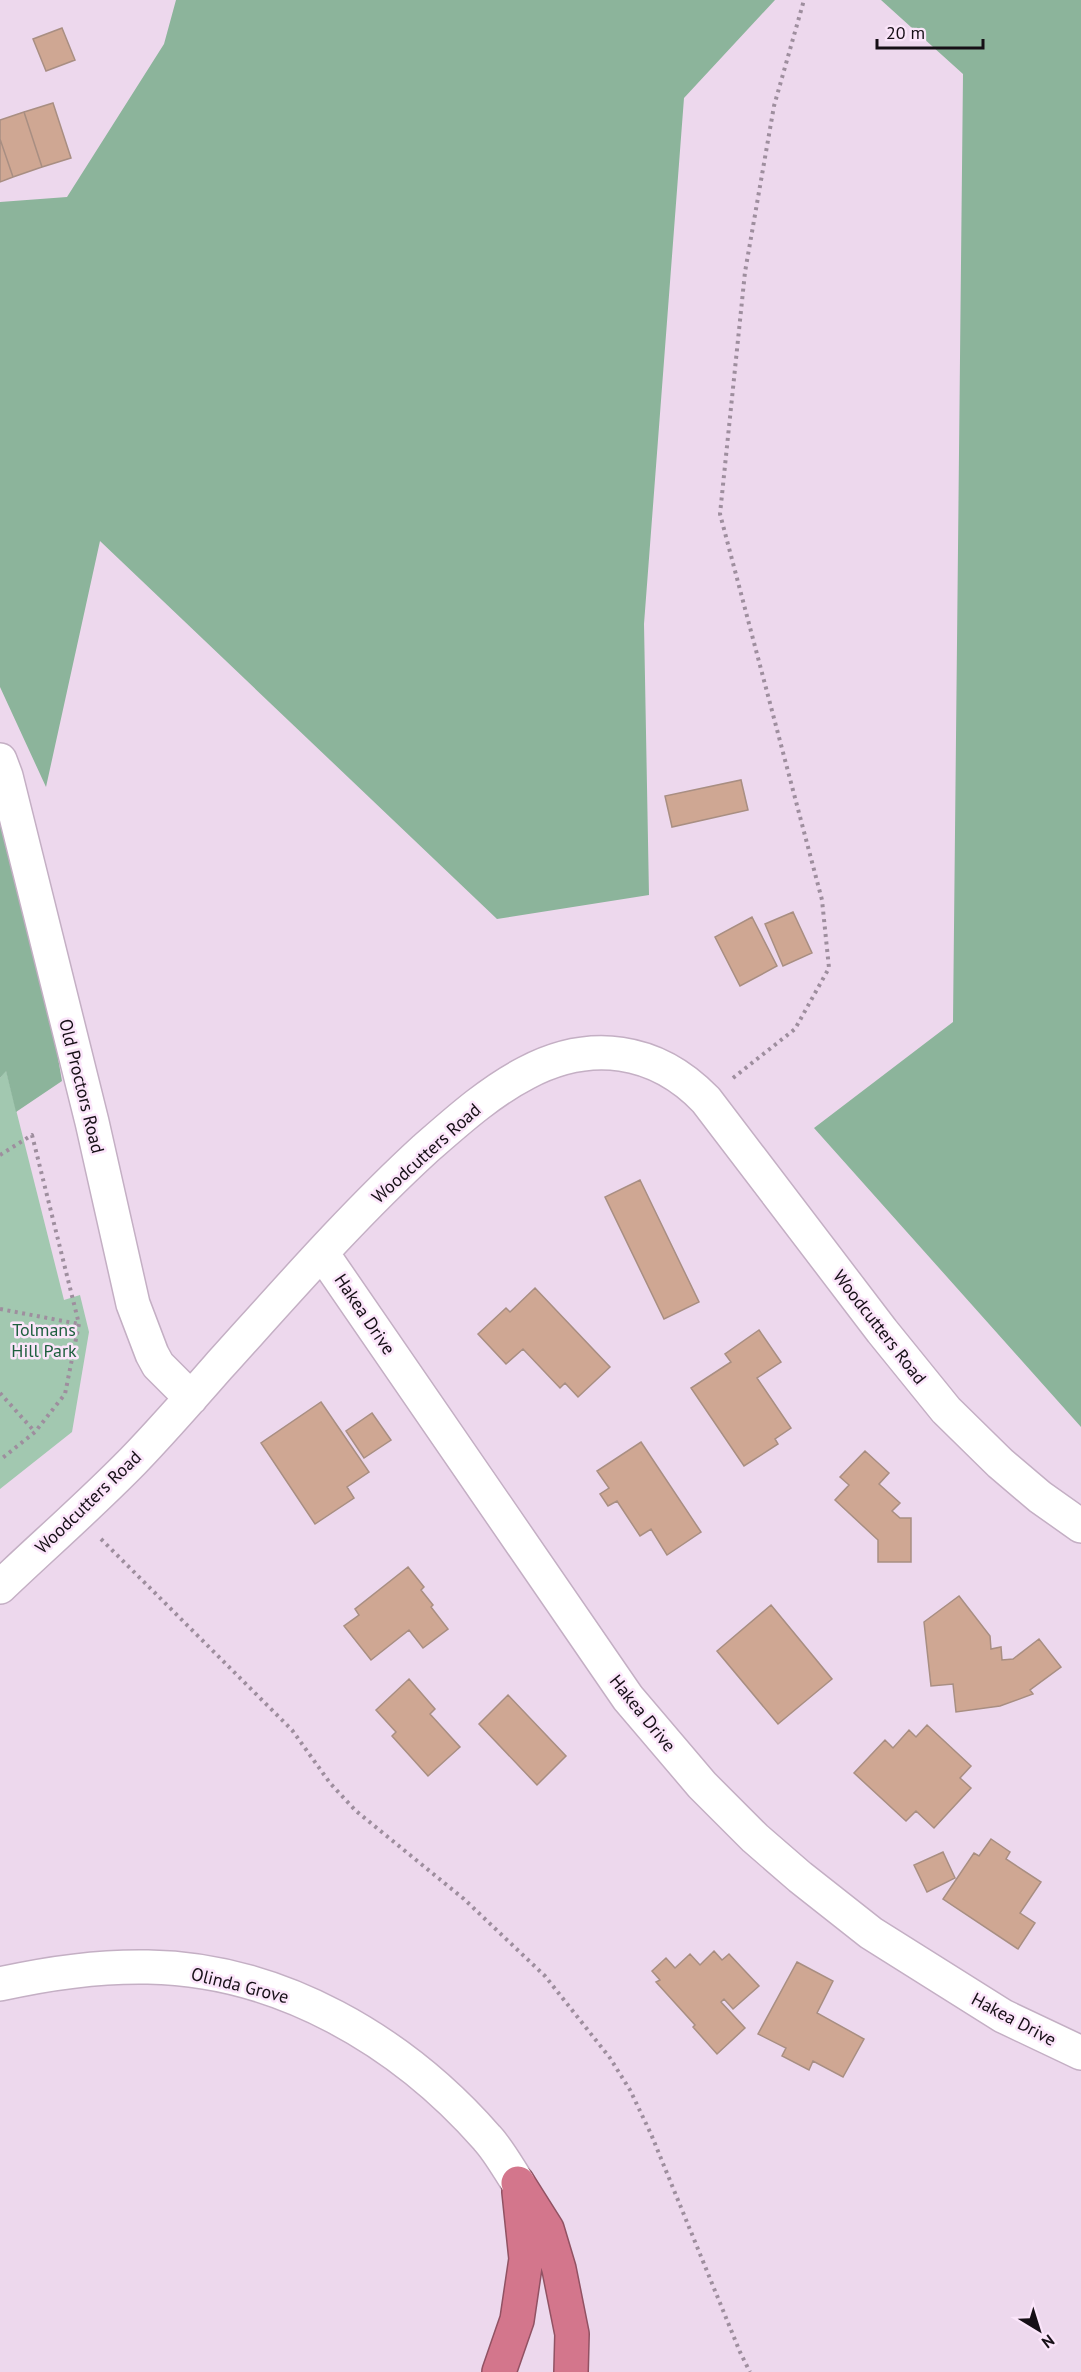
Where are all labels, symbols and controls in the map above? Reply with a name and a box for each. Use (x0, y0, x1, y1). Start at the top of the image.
scale bar (877, 12, 984, 50)
text: 20 m (886, 21, 925, 44)
street label: Old Proctors Road (54, 1016, 110, 1156)
street label: Woodcutters Road (367, 1098, 485, 1208)
street label: Woodcutters Road (828, 1265, 932, 1389)
street label: Hakea Drive (330, 1269, 400, 1359)
park label: Tolmans Hill Park (11, 1318, 77, 1362)
street label: Woodcutters Road (30, 1446, 146, 1558)
street label: Hakea Drive (605, 1670, 681, 1756)
street label: Olinda Grove (189, 1962, 291, 2008)
street label: Hakea Drive (968, 1987, 1060, 2051)
north arrow (1009, 2300, 1069, 2360)
text: N (1038, 2331, 1059, 2353)

